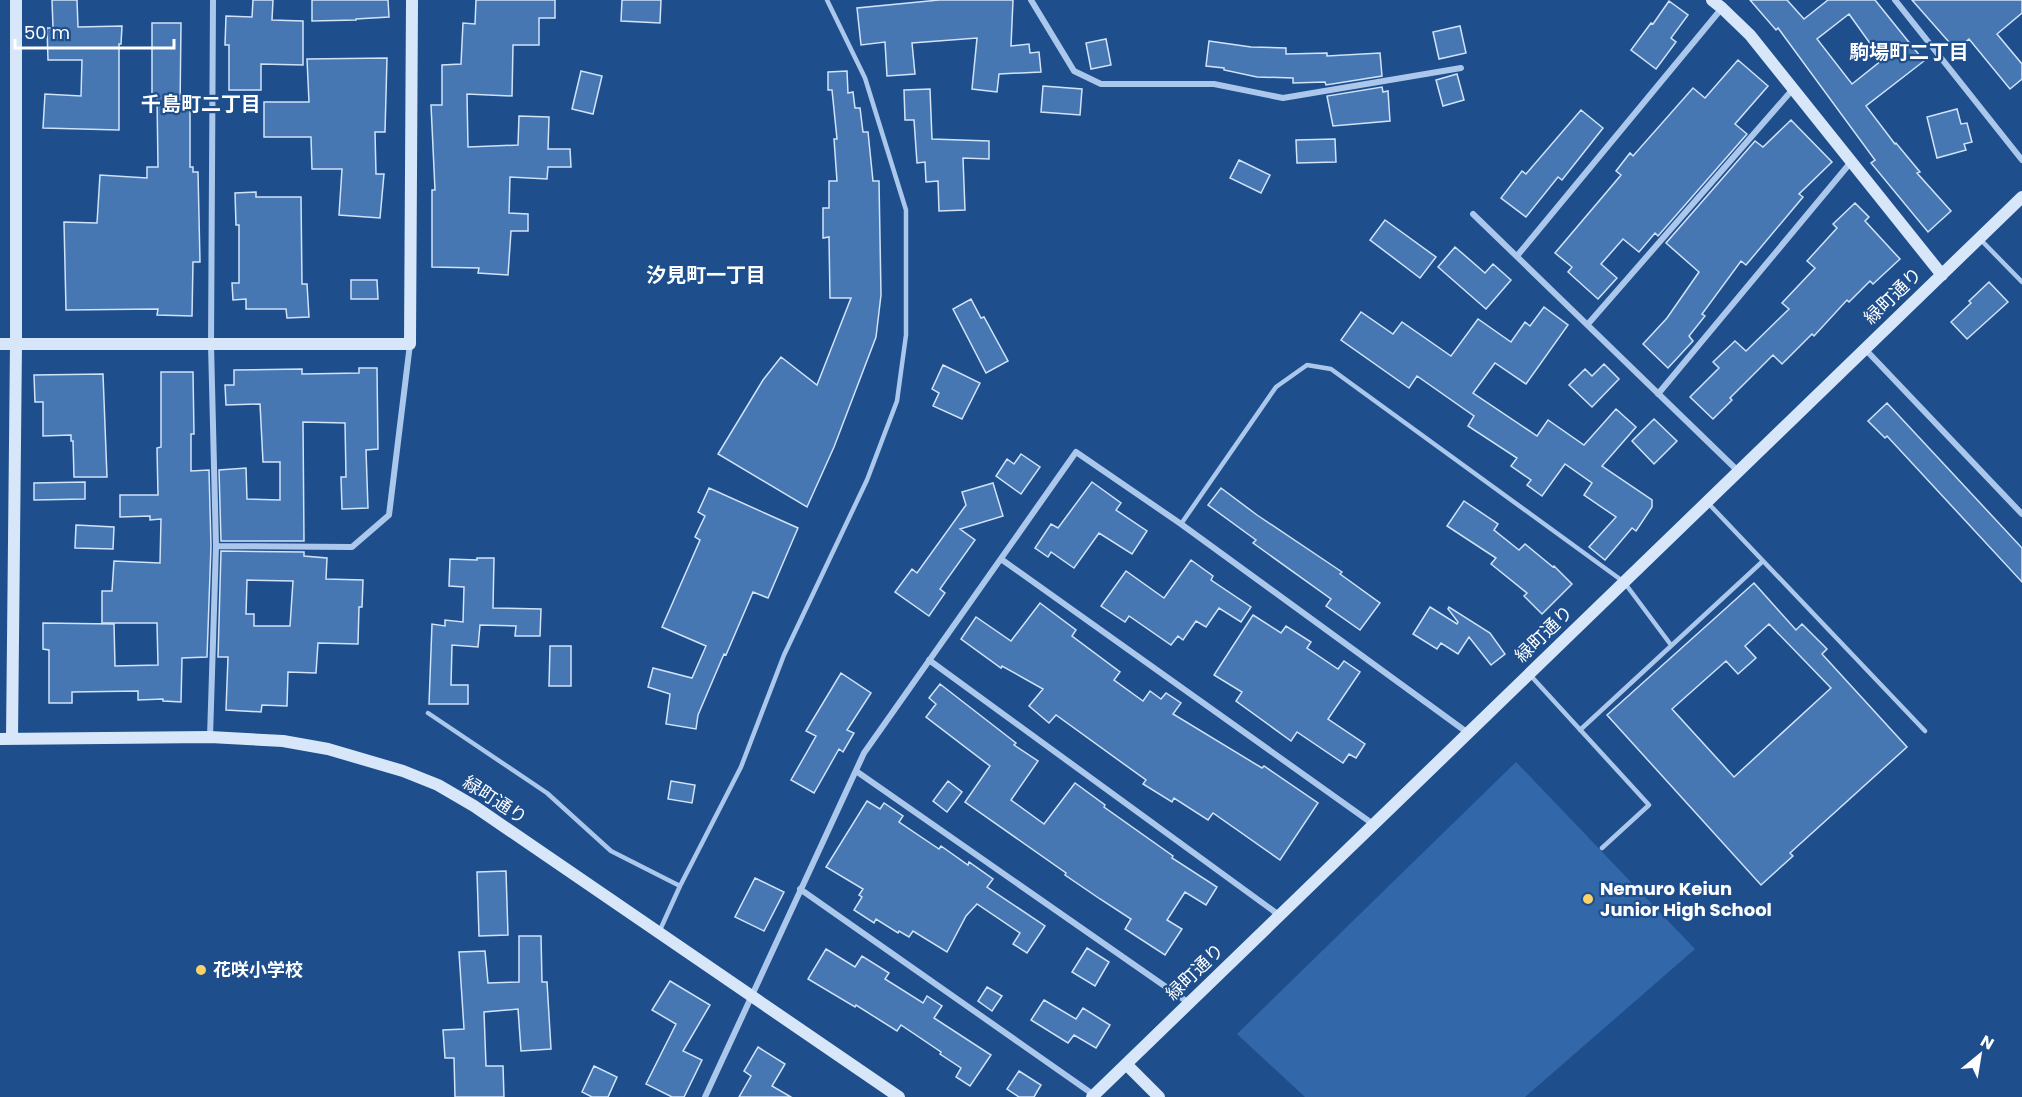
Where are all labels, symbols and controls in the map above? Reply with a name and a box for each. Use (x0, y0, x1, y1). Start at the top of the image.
scale bar (15, 12, 174, 50)
text: 50 m (24, 20, 70, 45)
district label: 駒場町二丁目 (1849, 38, 1969, 66)
district label: 千島町二丁目 (141, 90, 261, 118)
district label: 汐見町一丁目 (646, 261, 766, 289)
street label: 緑町通り (1858, 262, 1927, 330)
street label: 緑町通り (1509, 600, 1578, 668)
street label: 緑町通り (458, 769, 532, 830)
place label: Nemuro Keiun Junior High School (1600, 876, 1772, 922)
marker: Nemuro Keiun Junior High School (1581, 892, 1595, 906)
street label: 緑町通り (1160, 938, 1229, 1006)
place label: 花咲小学校 (213, 957, 303, 982)
marker: 花咲小学校 (194, 963, 208, 977)
north arrow (1950, 1025, 2010, 1085)
text: N (1976, 1029, 1998, 1055)

